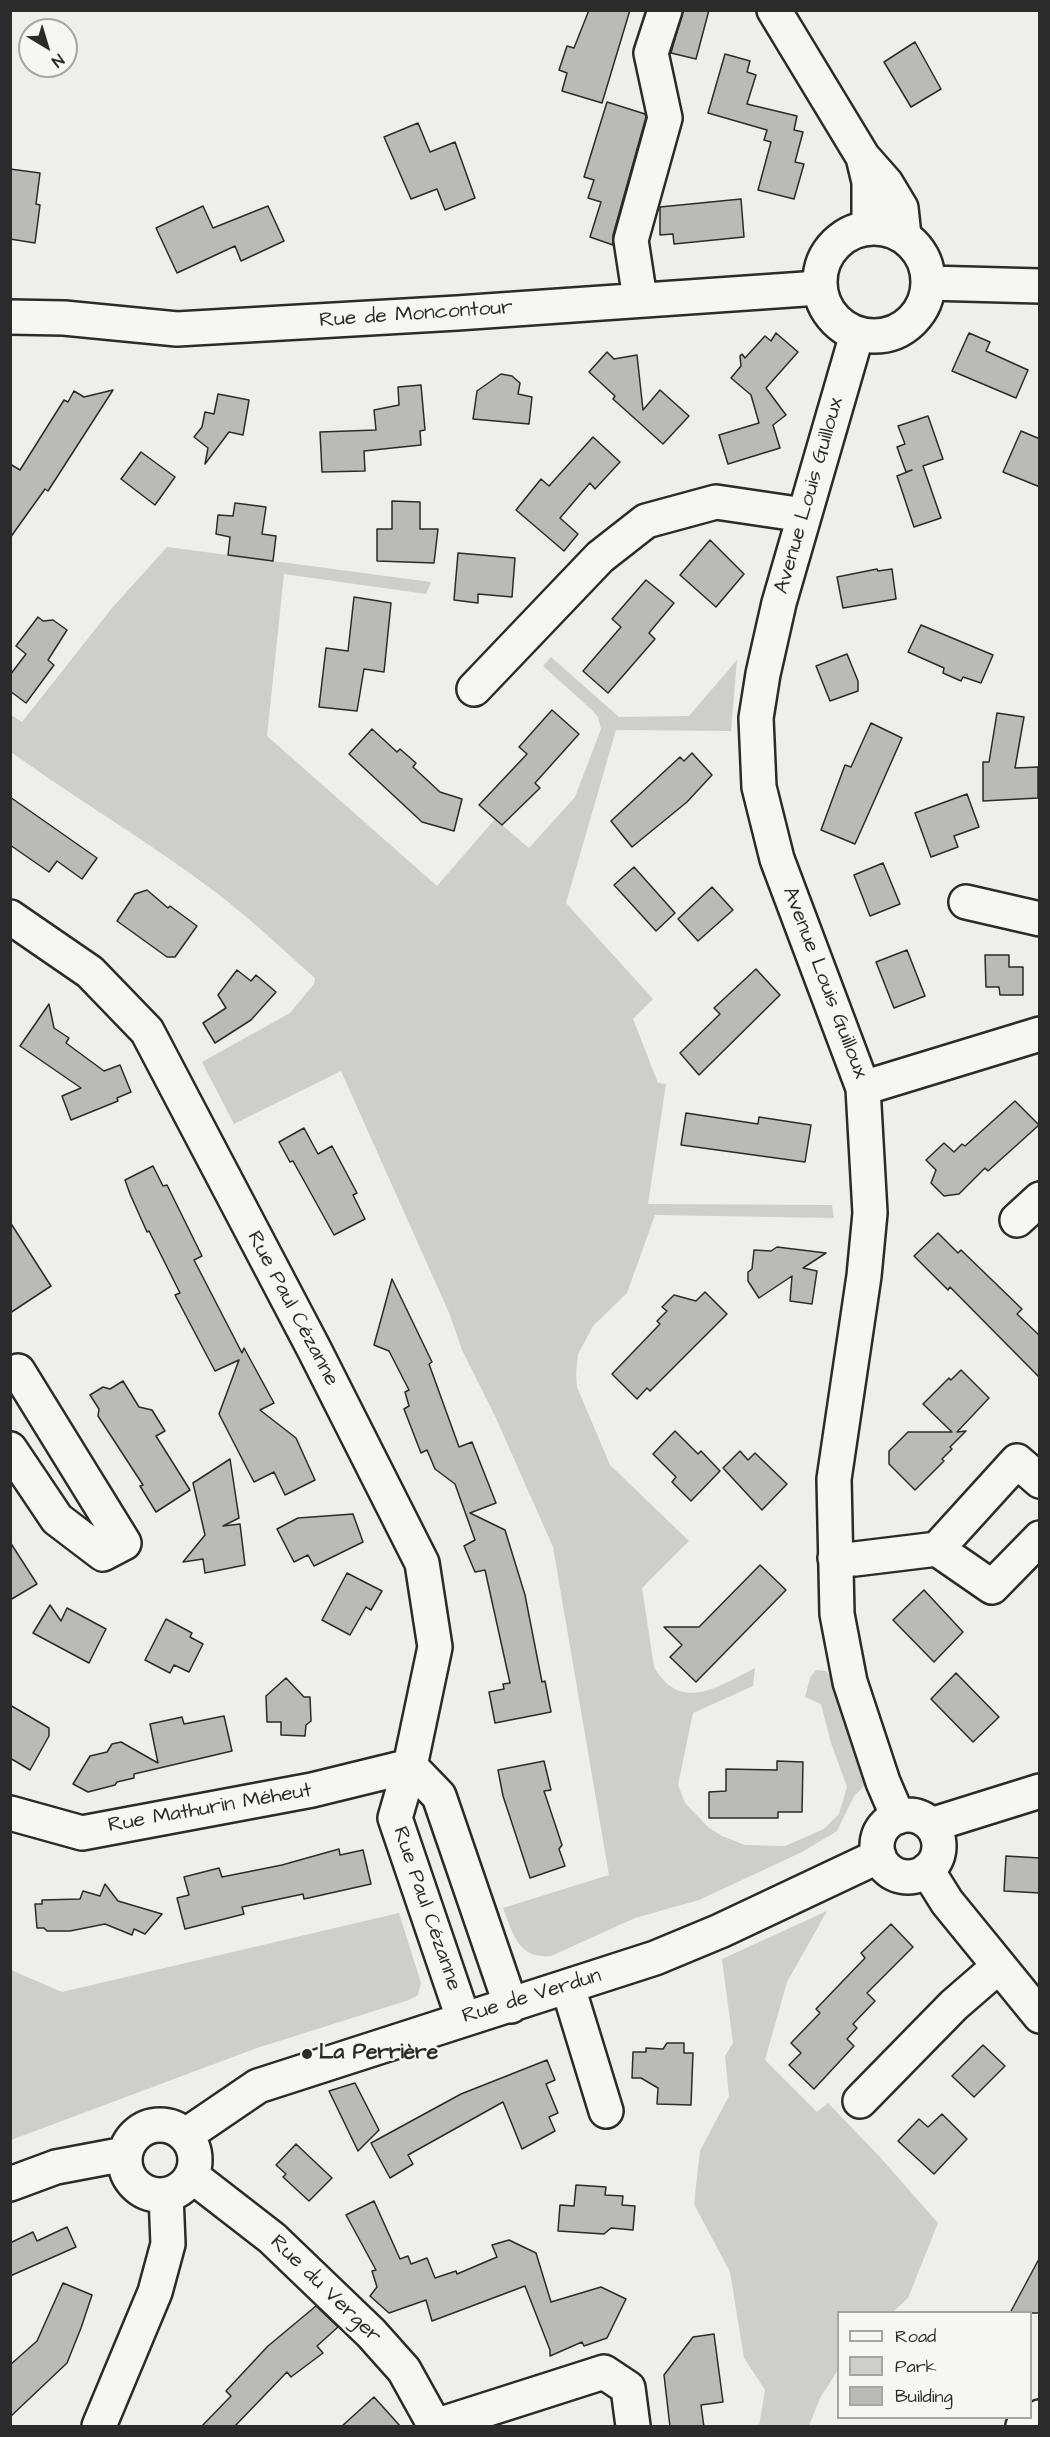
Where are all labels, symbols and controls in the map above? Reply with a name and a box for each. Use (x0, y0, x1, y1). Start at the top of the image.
north arrow (18, 18, 78, 78)
text: N (47, 49, 69, 72)
street label: Rue de Moncontour (318, 296, 514, 334)
street label: Avenue Louis Guilloux (770, 395, 850, 597)
street label: Avenue Louis Guilloux (776, 884, 872, 1082)
street label: Rue Paul Cézanne (241, 1227, 343, 1391)
street label: Rue Mathurin Méheut (106, 1779, 314, 1839)
street label: Rue Paul Cézanne (386, 1824, 466, 1994)
street label: Rue de Verdun (459, 1964, 605, 2030)
place label: La Perrière (319, 2041, 438, 2067)
marker: La Perrière (300, 2047, 314, 2061)
street label: Rue du Verger (264, 2231, 386, 2349)
legend (837, 2311, 1032, 2419)
text: Road (895, 2324, 936, 2349)
text: Park (895, 2354, 937, 2379)
text: Building (895, 2384, 953, 2409)

